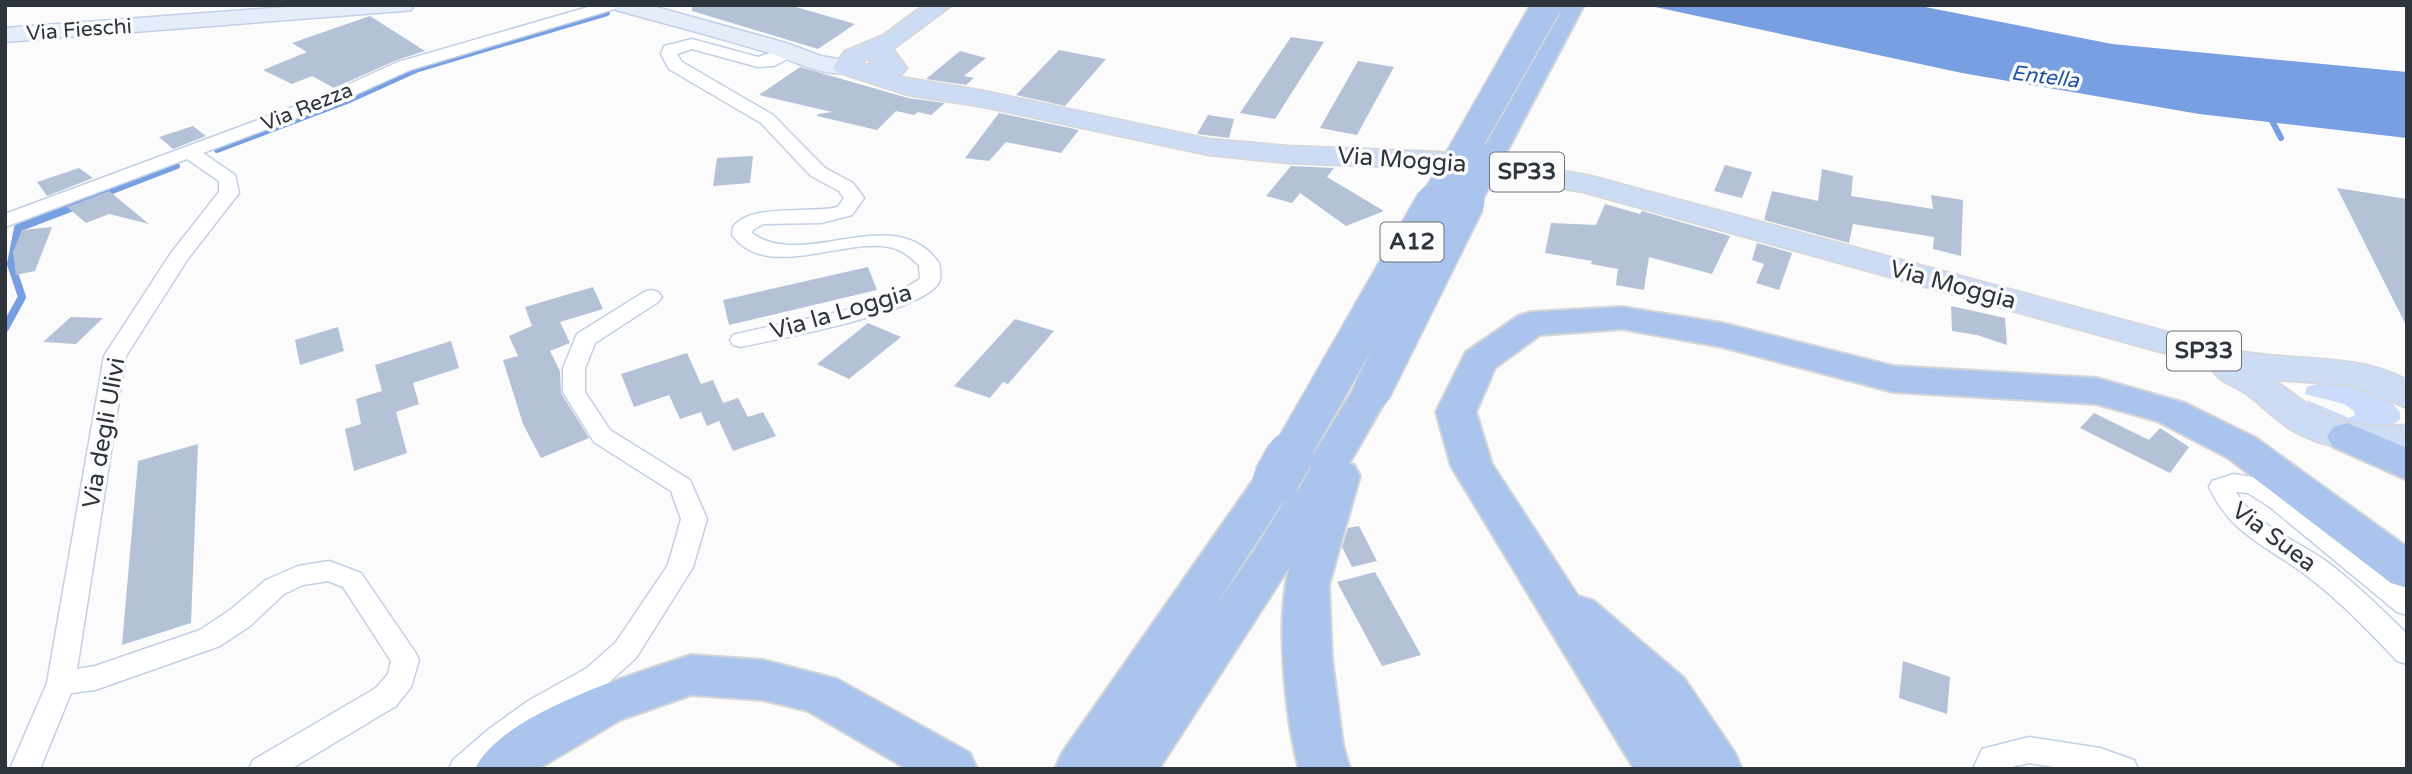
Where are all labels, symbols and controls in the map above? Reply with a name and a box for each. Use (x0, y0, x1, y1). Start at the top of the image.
street label: Via Fieschi (25, 14, 133, 46)
water label: Entella (2010, 60, 2081, 94)
street label: Via Rezza (258, 77, 356, 137)
street label: Via Moggia (1336, 141, 1468, 179)
road number: SP33 (1490, 153, 1564, 192)
road number: A12 (1380, 222, 1444, 262)
street label: Via Moggia (1887, 254, 2019, 316)
street label: Via la Loggia (767, 278, 915, 346)
road number: SP33 (2167, 332, 2241, 370)
street label: Via degli Ulivi (76, 355, 132, 511)
street label: Via Suea (2226, 496, 2322, 578)

